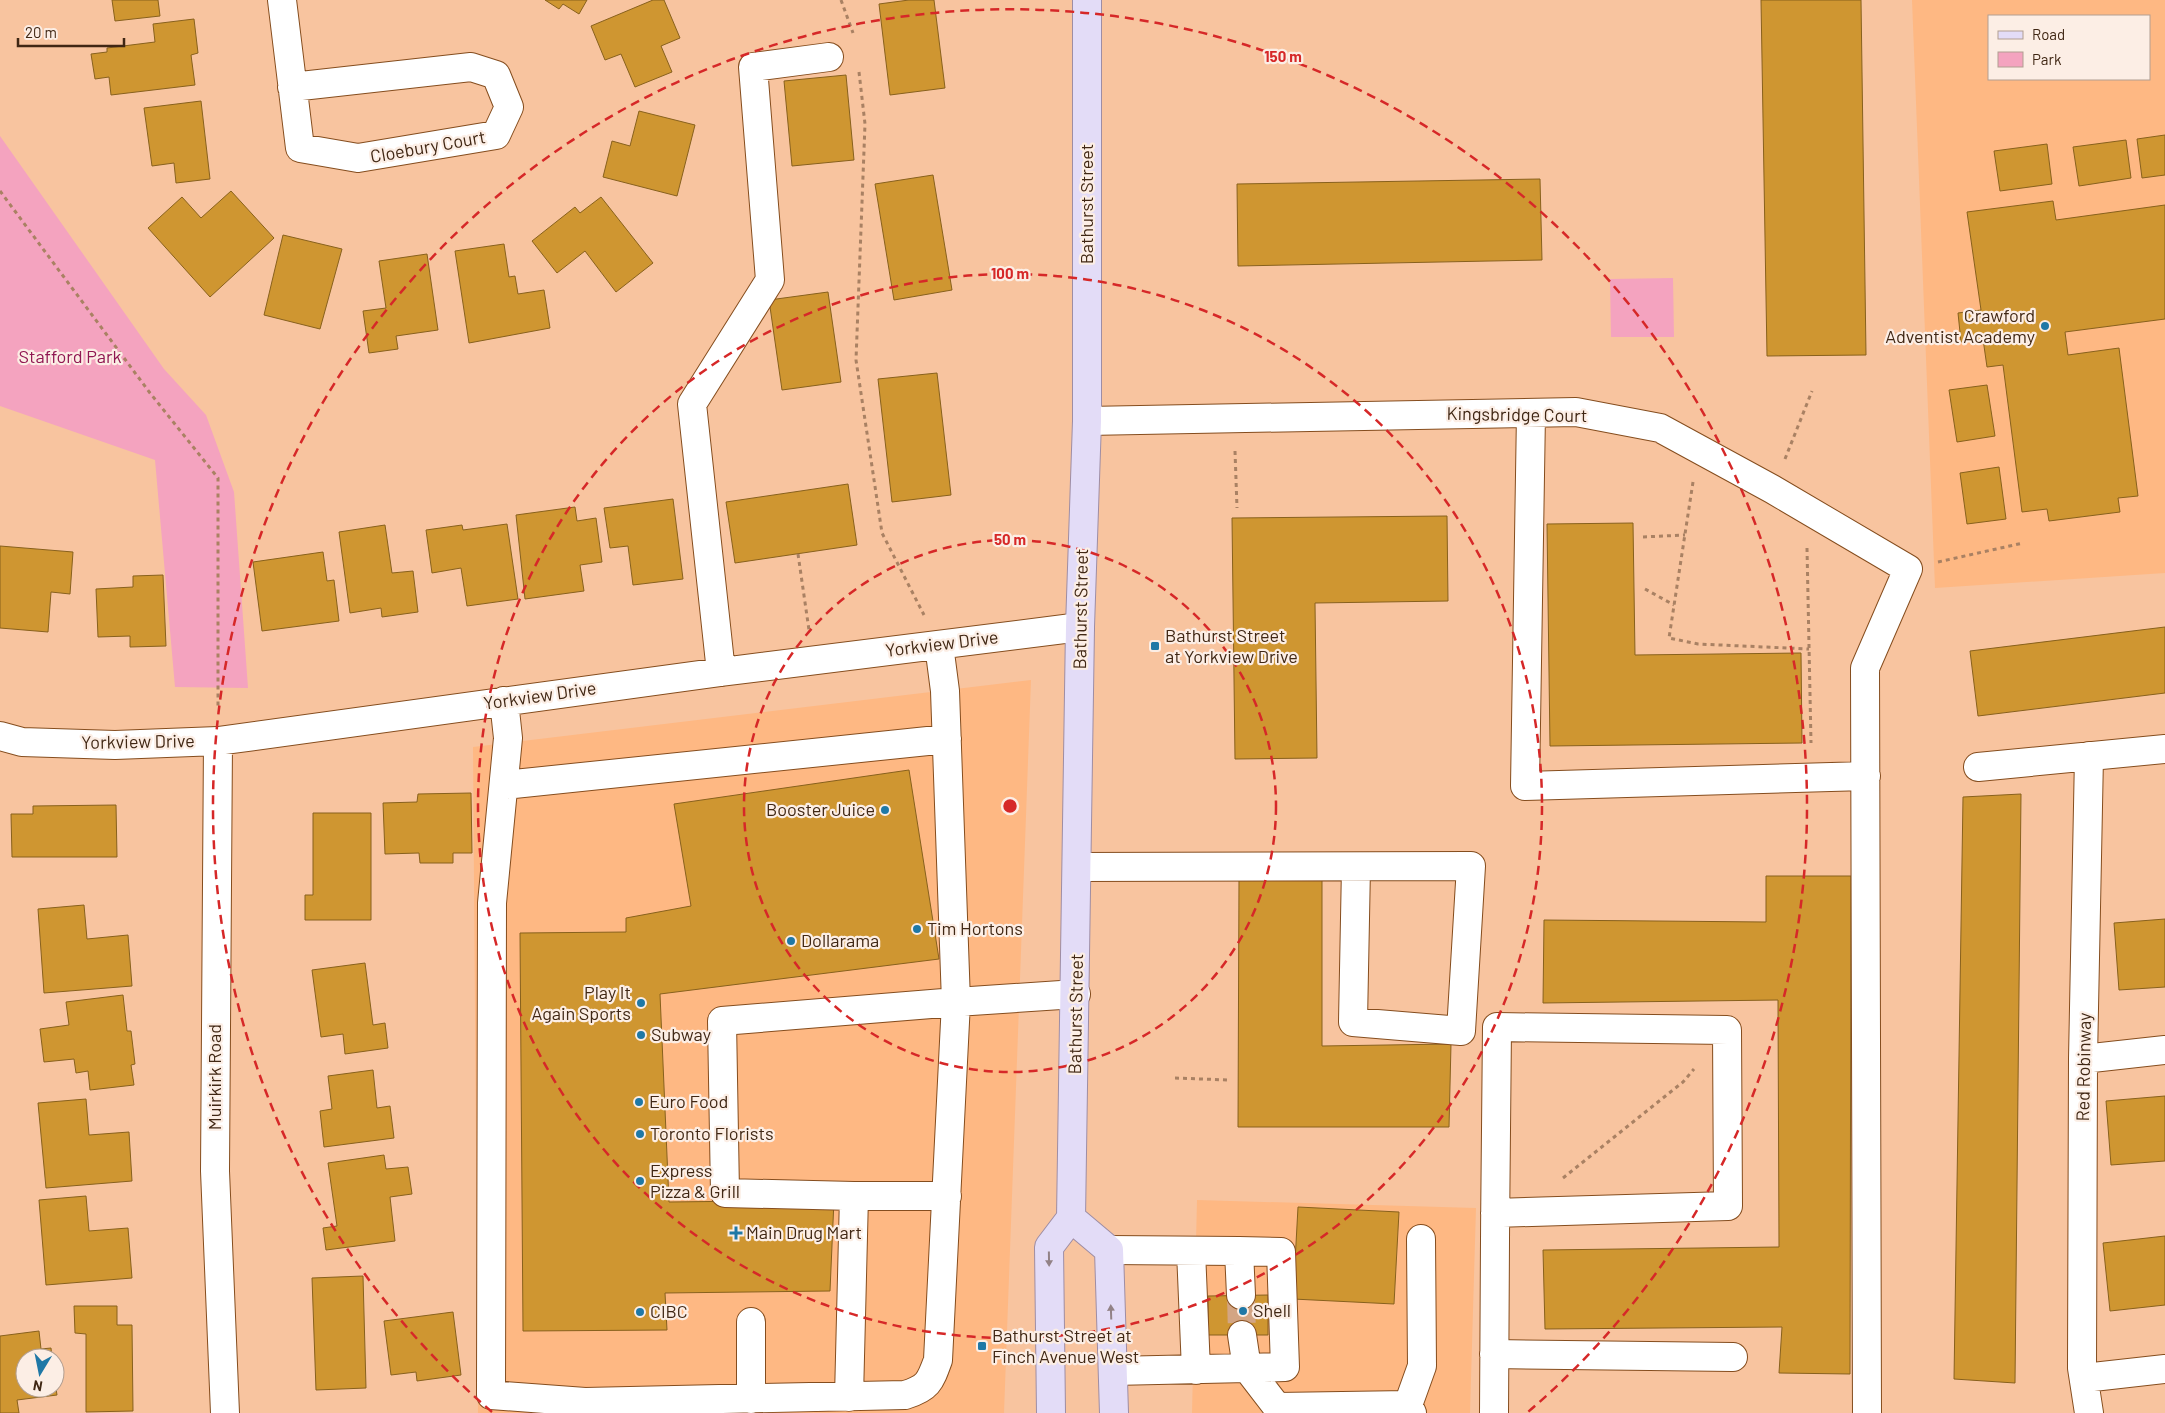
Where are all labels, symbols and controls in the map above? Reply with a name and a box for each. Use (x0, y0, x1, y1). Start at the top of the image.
scale bar (18, 15, 124, 47)
legend (1988, 15, 2150, 80)
text: 20 m (25, 23, 57, 41)
text: Road (2032, 25, 2065, 43)
text: 150 m (1264, 47, 1302, 65)
text: Park (2032, 50, 2062, 68)
street label: Cloebury Court (368, 125, 487, 167)
street label: Bathurst Street (1075, 144, 1097, 264)
text: 100 m (991, 264, 1029, 282)
place label: Crawford Adventist Academy (1885, 304, 2035, 347)
marker: Crawford Adventist Academy (2039, 320, 2051, 332)
park label: Stafford Park (18, 345, 122, 367)
street label: Kingsbridge Court (1446, 402, 1588, 426)
text: 50 m (994, 530, 1026, 548)
street label: Bathurst Street (1068, 548, 1092, 669)
place label: Bathurst Street at Yorkview Drive (1165, 624, 1298, 667)
street label: Yorkview Drive (884, 625, 1000, 661)
marker: Bathurst Street at Yorkview Drive (1149, 640, 1161, 652)
street label: Yorkview Drive (482, 676, 598, 714)
street label: Yorkview Drive (81, 729, 195, 753)
centre of rings (1001, 797, 1019, 815)
place label: Booster Juice (766, 798, 875, 820)
marker: Booster Juice (879, 804, 891, 816)
place label: Tim Hortons (927, 917, 1023, 939)
marker: Tim Hortons (911, 923, 923, 935)
place label: Dollarama (801, 929, 879, 951)
marker: Dollarama (785, 935, 797, 947)
street label: Bathurst Street (1063, 953, 1087, 1074)
place label: Play It Again Sports (532, 981, 631, 1024)
marker: Play It Again Sports (635, 997, 647, 1009)
street label: Red Robinway (2071, 1012, 2095, 1122)
place label: Subway (651, 1023, 711, 1045)
street label: Muirkirk Road (203, 1024, 225, 1130)
marker: Subway (635, 1029, 647, 1041)
place label: Euro Food (649, 1090, 728, 1112)
marker: Euro Food (633, 1096, 645, 1108)
place label: Toronto Florists (650, 1122, 774, 1144)
marker: Toronto Florists (634, 1128, 646, 1140)
place label: Express Pizza & Grill (650, 1159, 740, 1202)
marker: Express Pizza & Grill (634, 1175, 646, 1187)
place label: Main Drug Mart (746, 1221, 862, 1243)
marker: Main Drug Mart (730, 1227, 742, 1239)
one-way arrow (1046, 1252, 1054, 1268)
place label: Shell (1253, 1299, 1291, 1321)
place label: CIBC (650, 1300, 688, 1322)
one-way arrow (1107, 1304, 1115, 1320)
marker: Shell (1237, 1305, 1249, 1317)
marker: CIBC (634, 1306, 646, 1318)
place label: Bathurst Street at Finch Avenue West (992, 1324, 1139, 1367)
marker: Bathurst Street at Finch Avenue West (976, 1340, 988, 1352)
north arrow (15, 1348, 65, 1398)
text: N (32, 1377, 44, 1395)

